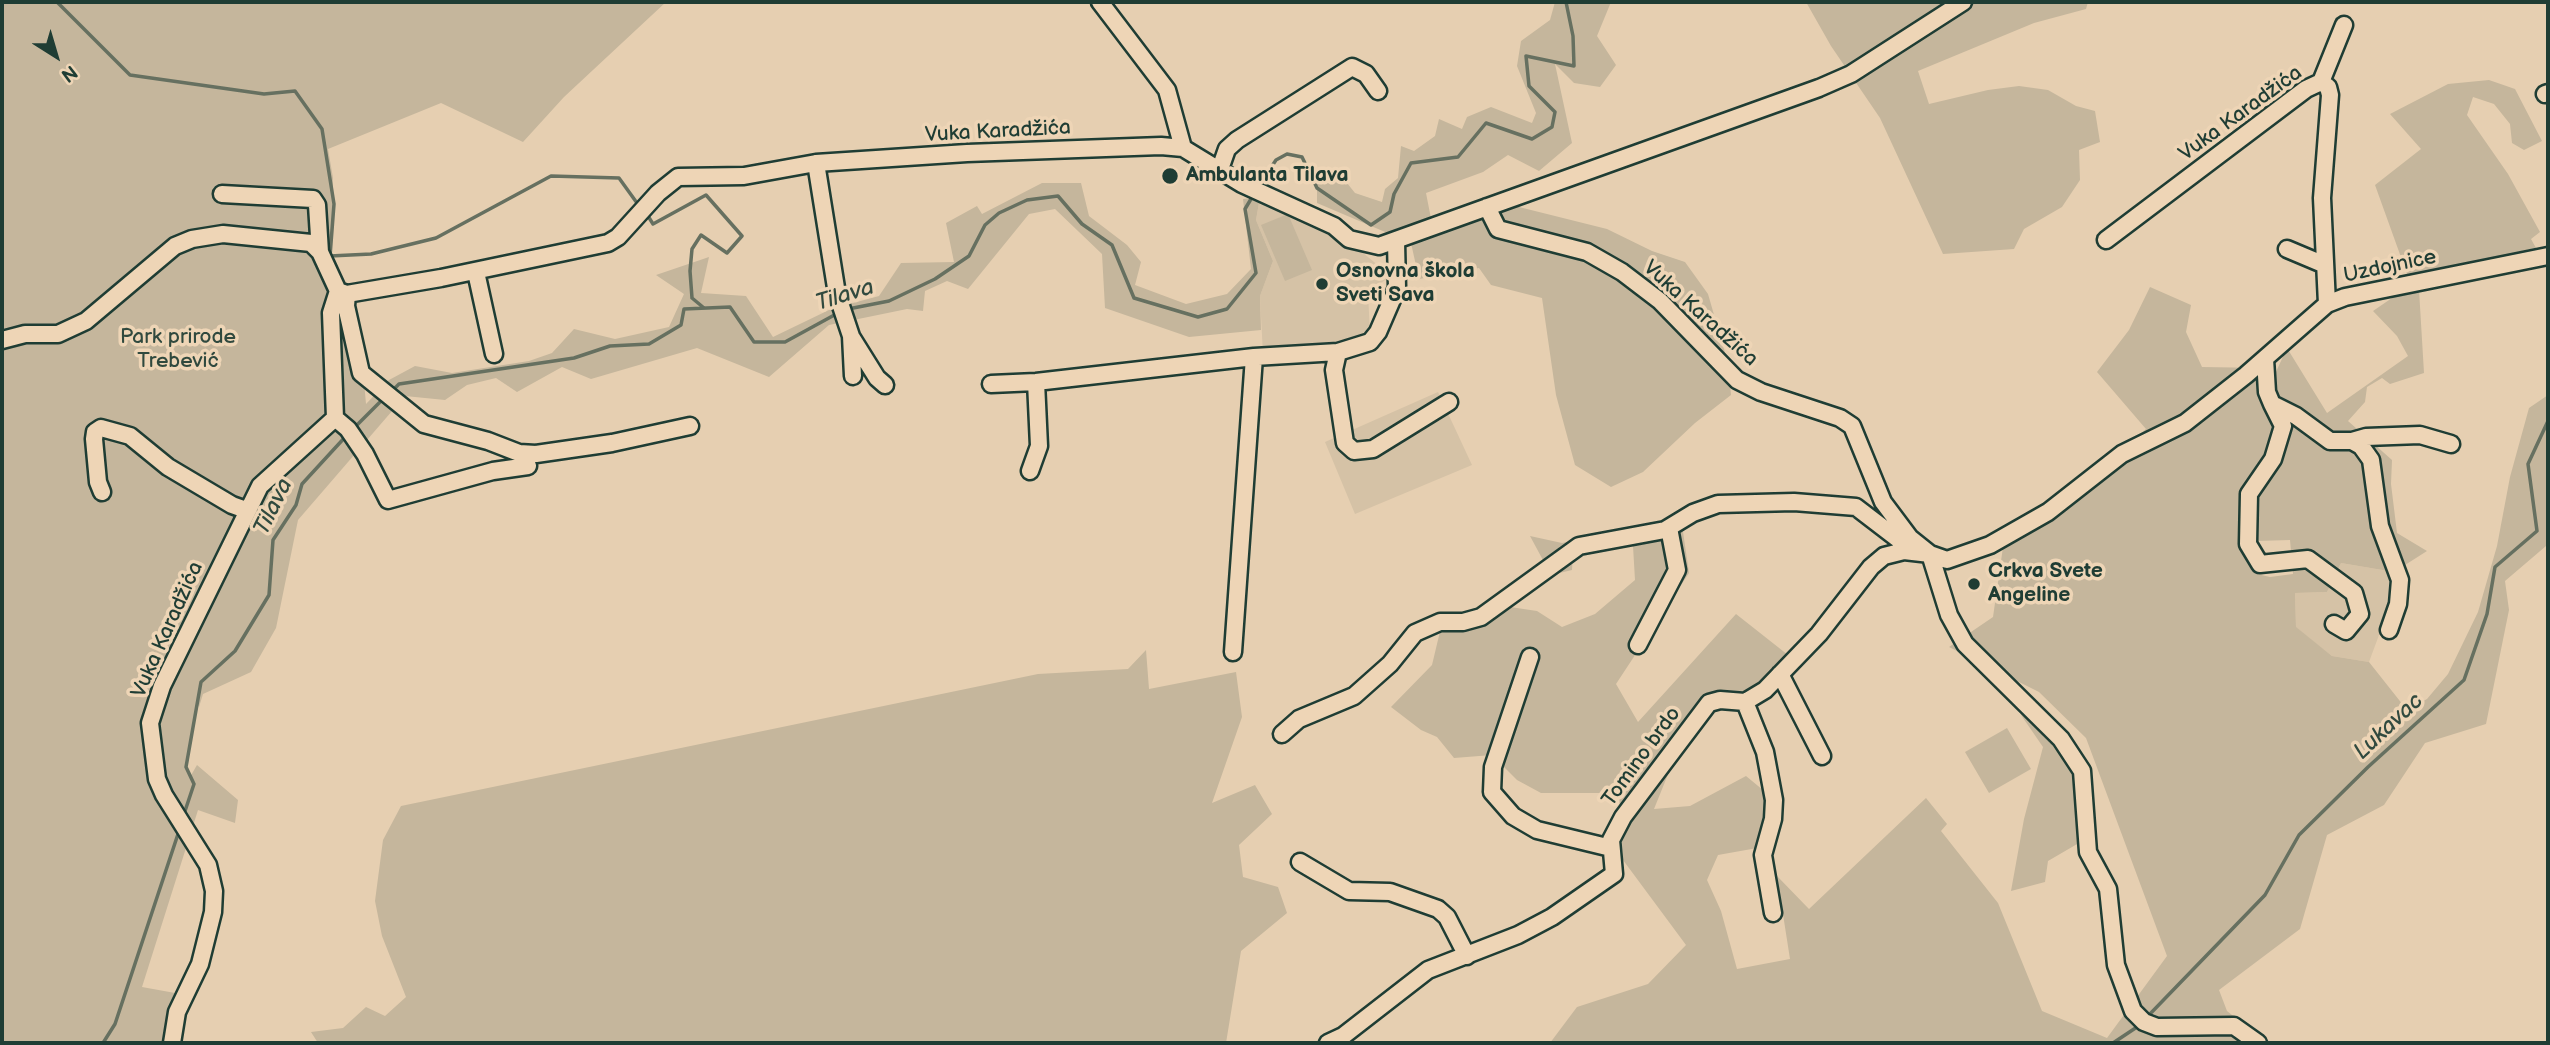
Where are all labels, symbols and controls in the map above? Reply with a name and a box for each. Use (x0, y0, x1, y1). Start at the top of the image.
north arrow (21, 21, 91, 91)
text: N (56, 60, 82, 87)
street label: Vuka Karadžića (2174, 61, 2308, 167)
street label: Vuka Karadžića (924, 116, 1072, 148)
place label: Ambulanta Tilava (1186, 163, 1349, 189)
marker: Ambulanta Tilava (1160, 166, 1180, 186)
street label: Uzdojnice (2341, 245, 2439, 289)
street label: Vuka Karadžića (1637, 256, 1763, 372)
place label: Osnovna škola Sveti Sava (1336, 259, 1475, 309)
water label: Tilava (813, 274, 877, 318)
marker: Osnovna škola Sveti Sava (1314, 276, 1330, 292)
park label: Park prirode Trebević (120, 325, 236, 375)
water label: Tilava (249, 474, 299, 540)
street label: Vuka Karadžića (127, 558, 209, 702)
place label: Crkva Svete Angeline (1988, 559, 2103, 609)
marker: Crkva Svete Angeline (1966, 576, 1982, 592)
water label: Lukavac (2349, 688, 2429, 766)
street label: Tomino brdo (1597, 702, 1687, 812)

